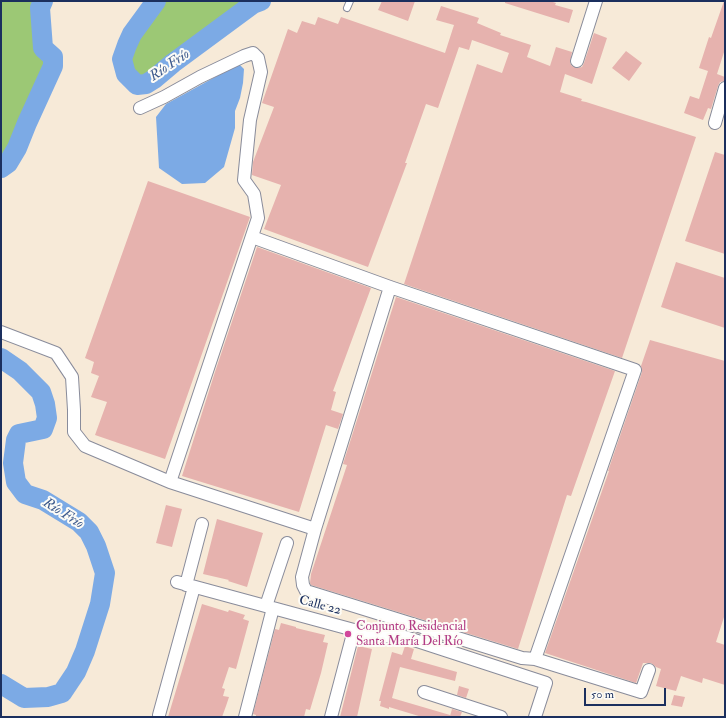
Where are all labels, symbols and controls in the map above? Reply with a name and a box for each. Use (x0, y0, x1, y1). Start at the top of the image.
water label: Río Frío (147, 47, 193, 85)
water label: Río Frío (40, 495, 86, 533)
street label: Calle 22 (297, 593, 343, 619)
place label: Conjunto Residencial Santa María Del Río (356, 619, 466, 650)
marker: Conjunto Residencial Santa María Del Río (343, 629, 353, 639)
scale bar (586, 680, 668, 706)
text: 50 m (591, 687, 614, 702)

